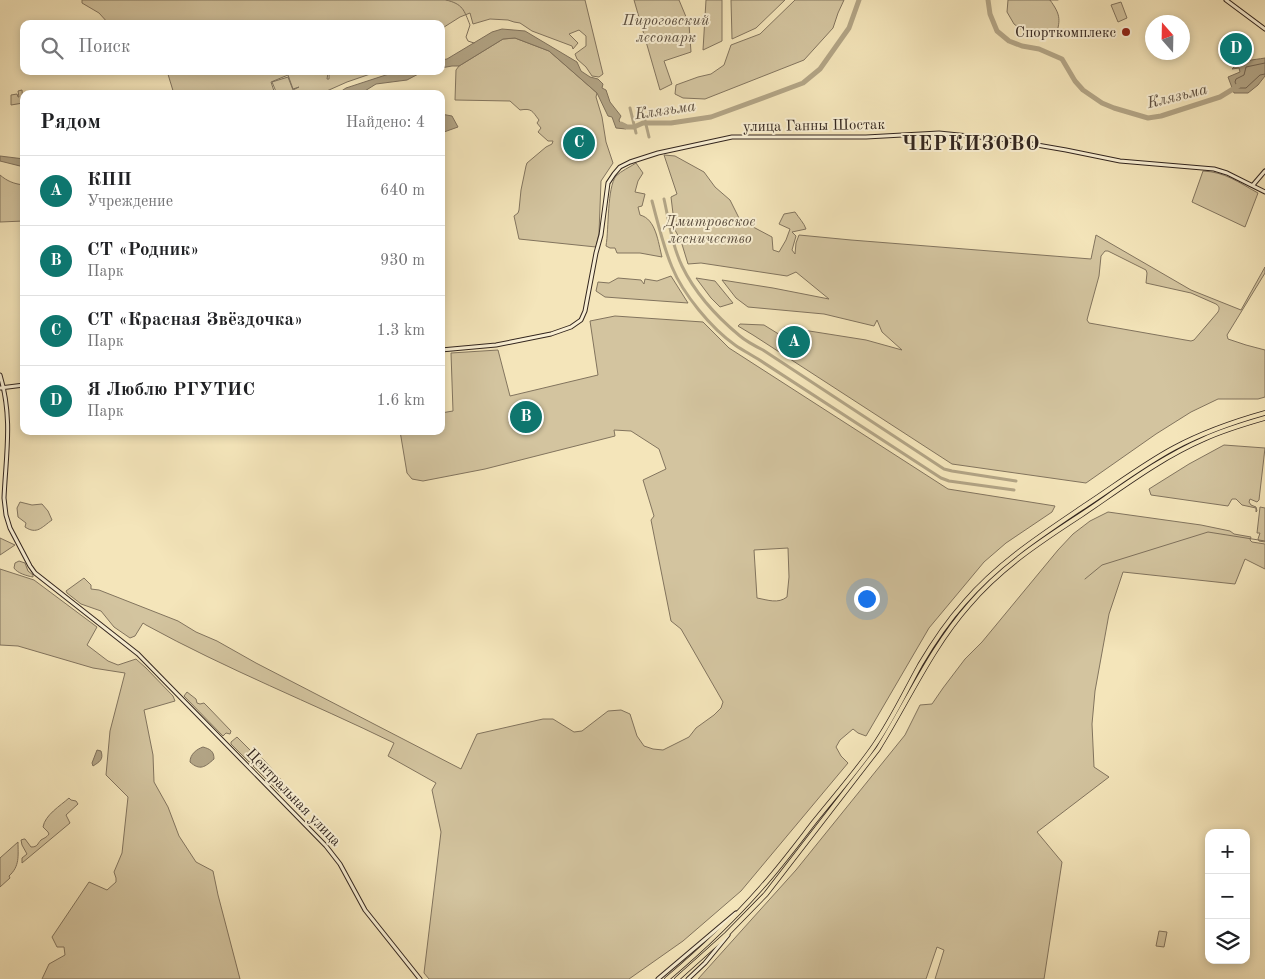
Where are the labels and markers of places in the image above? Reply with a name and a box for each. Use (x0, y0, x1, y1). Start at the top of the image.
place label: Спорткомплекс (1015, 26, 1116, 41)
marker: Спорткомплекс (1120, 26, 1132, 38)
pin: D (1220, 30, 1252, 68)
pin: C (563, 124, 595, 162)
pin: A (778, 323, 810, 361)
pin: B (510, 398, 542, 436)

